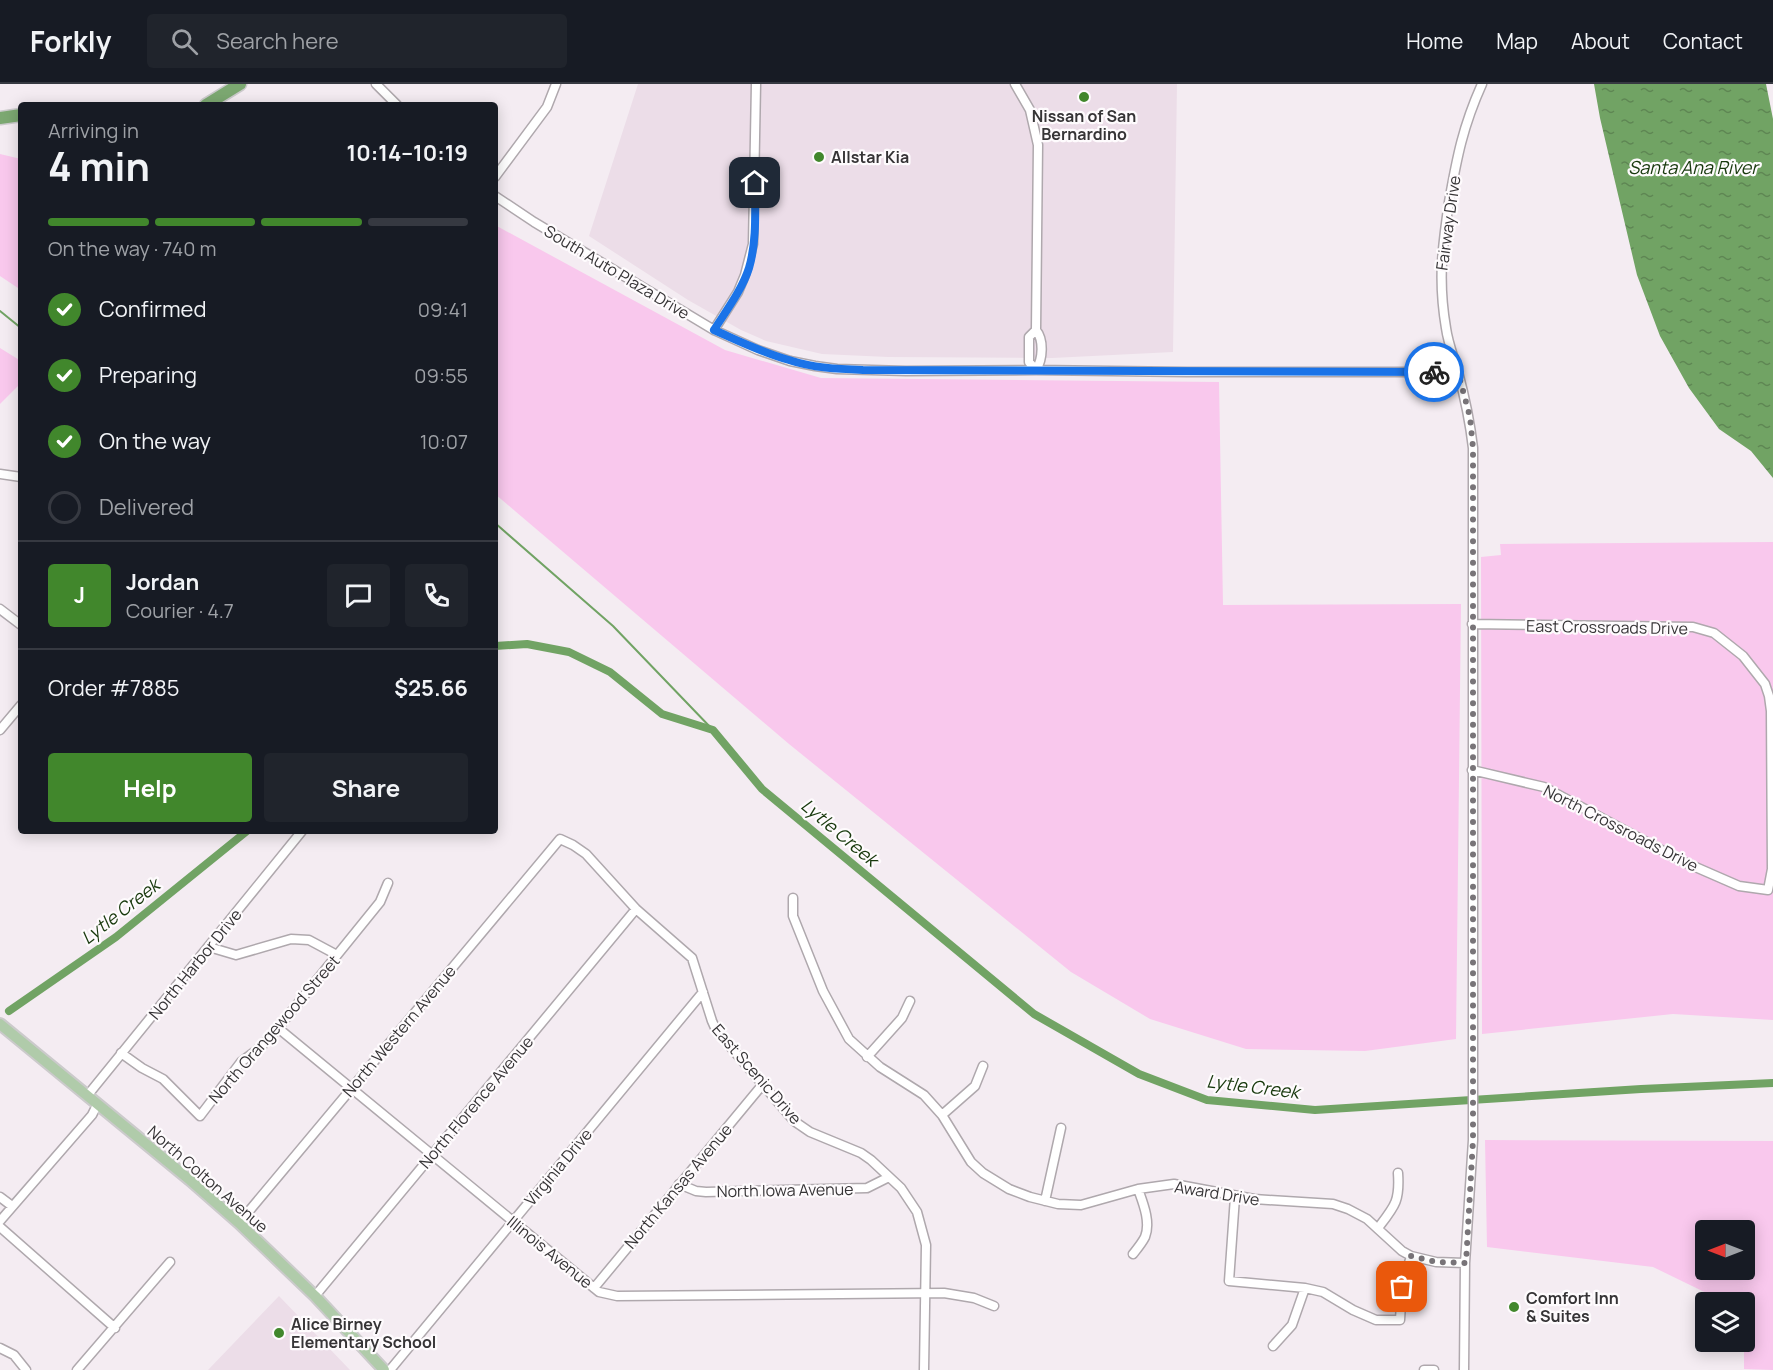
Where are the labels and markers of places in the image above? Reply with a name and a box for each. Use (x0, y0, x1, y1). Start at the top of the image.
marker: Nissan of San Bernardino (1077, 90, 1091, 104)
place label: Nissan of San Bernardino (1032, 105, 1136, 145)
place label: Allstar Kia (831, 146, 909, 168)
marker: Allstar Kia (812, 150, 826, 164)
pin (729, 157, 780, 208)
pin (1376, 1261, 1427, 1312)
place label: Comfort Inn & Suites (1526, 1287, 1619, 1327)
marker: Comfort Inn & Suites (1507, 1300, 1521, 1314)
place label: Alice Birney Elementary School (291, 1313, 436, 1353)
marker: Alice Birney Elementary School (272, 1326, 286, 1340)

